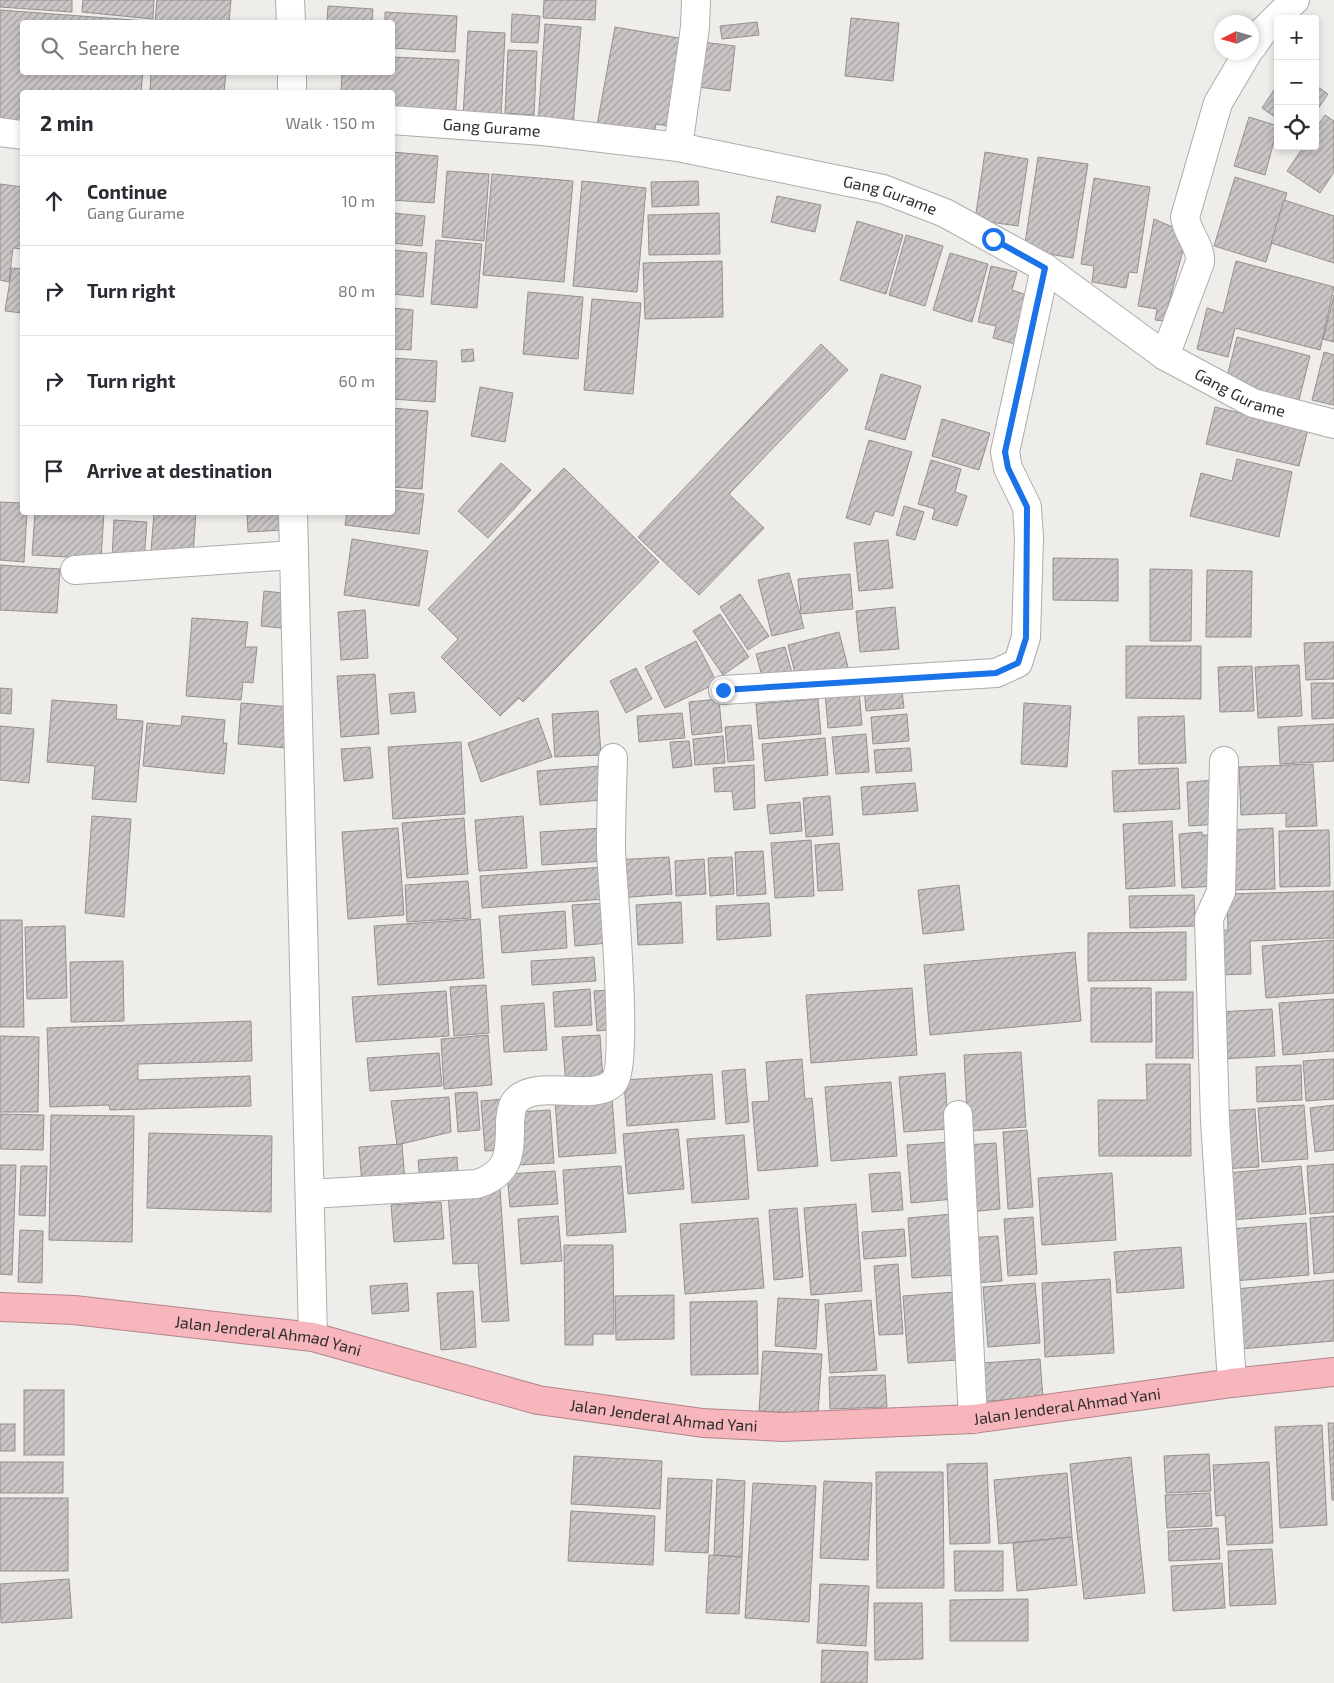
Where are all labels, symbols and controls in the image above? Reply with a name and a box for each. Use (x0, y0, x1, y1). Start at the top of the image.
north arrow (1214, 15, 1259, 60)
map controls (1274, 15, 1319, 150)
button: + (1274, 15, 1319, 60)
search box (20, 20, 395, 75)
icon: search (38, 34, 66, 62)
text: Search here (78, 36, 180, 59)
button: − (1274, 60, 1319, 105)
button: locate (1274, 105, 1319, 150)
text: 2 min (40, 110, 94, 135)
text: Walk · 150 m (285, 113, 375, 132)
street label: Gang Gurame (442, 114, 541, 140)
street label: Gang Gurame (842, 171, 940, 218)
text: Continue (87, 180, 167, 203)
icon: ahead (40, 187, 68, 215)
text: 10 m (341, 191, 375, 210)
text: Gang Gurame (87, 203, 185, 222)
route start (982, 228, 1005, 251)
icon: right (40, 277, 68, 305)
text: Turn right (87, 279, 175, 302)
text: 80 m (338, 281, 375, 300)
street label: Gang Gurame (1192, 364, 1288, 420)
icon: right (40, 367, 68, 395)
text: Turn right (87, 369, 175, 392)
text: 60 m (339, 371, 375, 390)
icon: arrive (40, 457, 68, 485)
text: Arrive at destination (87, 459, 272, 482)
route end (712, 679, 735, 702)
street label: Jalan Jenderal Ahmad Yani (174, 1311, 364, 1359)
street label: Jalan Jenderal Ahmad Yani (972, 1383, 1162, 1428)
street label: Jalan Jenderal Ahmad Yani (569, 1395, 758, 1435)

